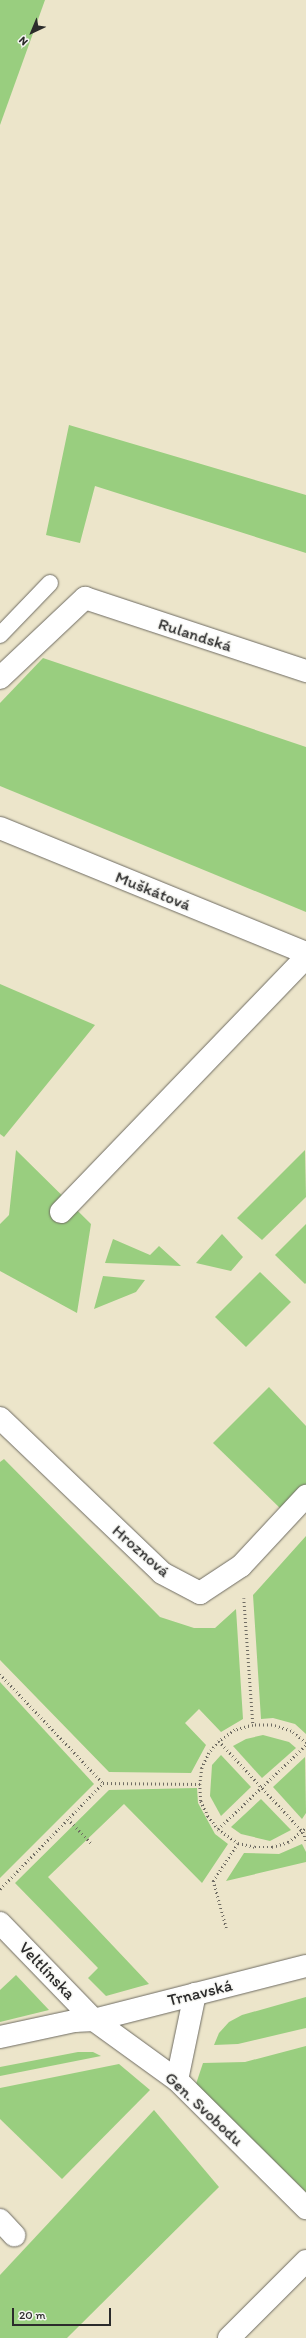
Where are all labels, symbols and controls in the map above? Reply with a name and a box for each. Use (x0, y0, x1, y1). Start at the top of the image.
north arrow (12, 12, 52, 52)
text: N (16, 34, 31, 48)
street label: Rulandská (156, 614, 234, 656)
street label: Muškátová (112, 867, 194, 915)
street label: Hroznová (108, 1520, 174, 1582)
street label: Veltlínska (14, 1938, 80, 2004)
street label: Trnavská (166, 1975, 234, 2011)
street label: Gen. Svobodu (161, 2068, 247, 2150)
scale bar (14, 2300, 113, 2326)
text: 20 m (19, 2308, 46, 2322)

